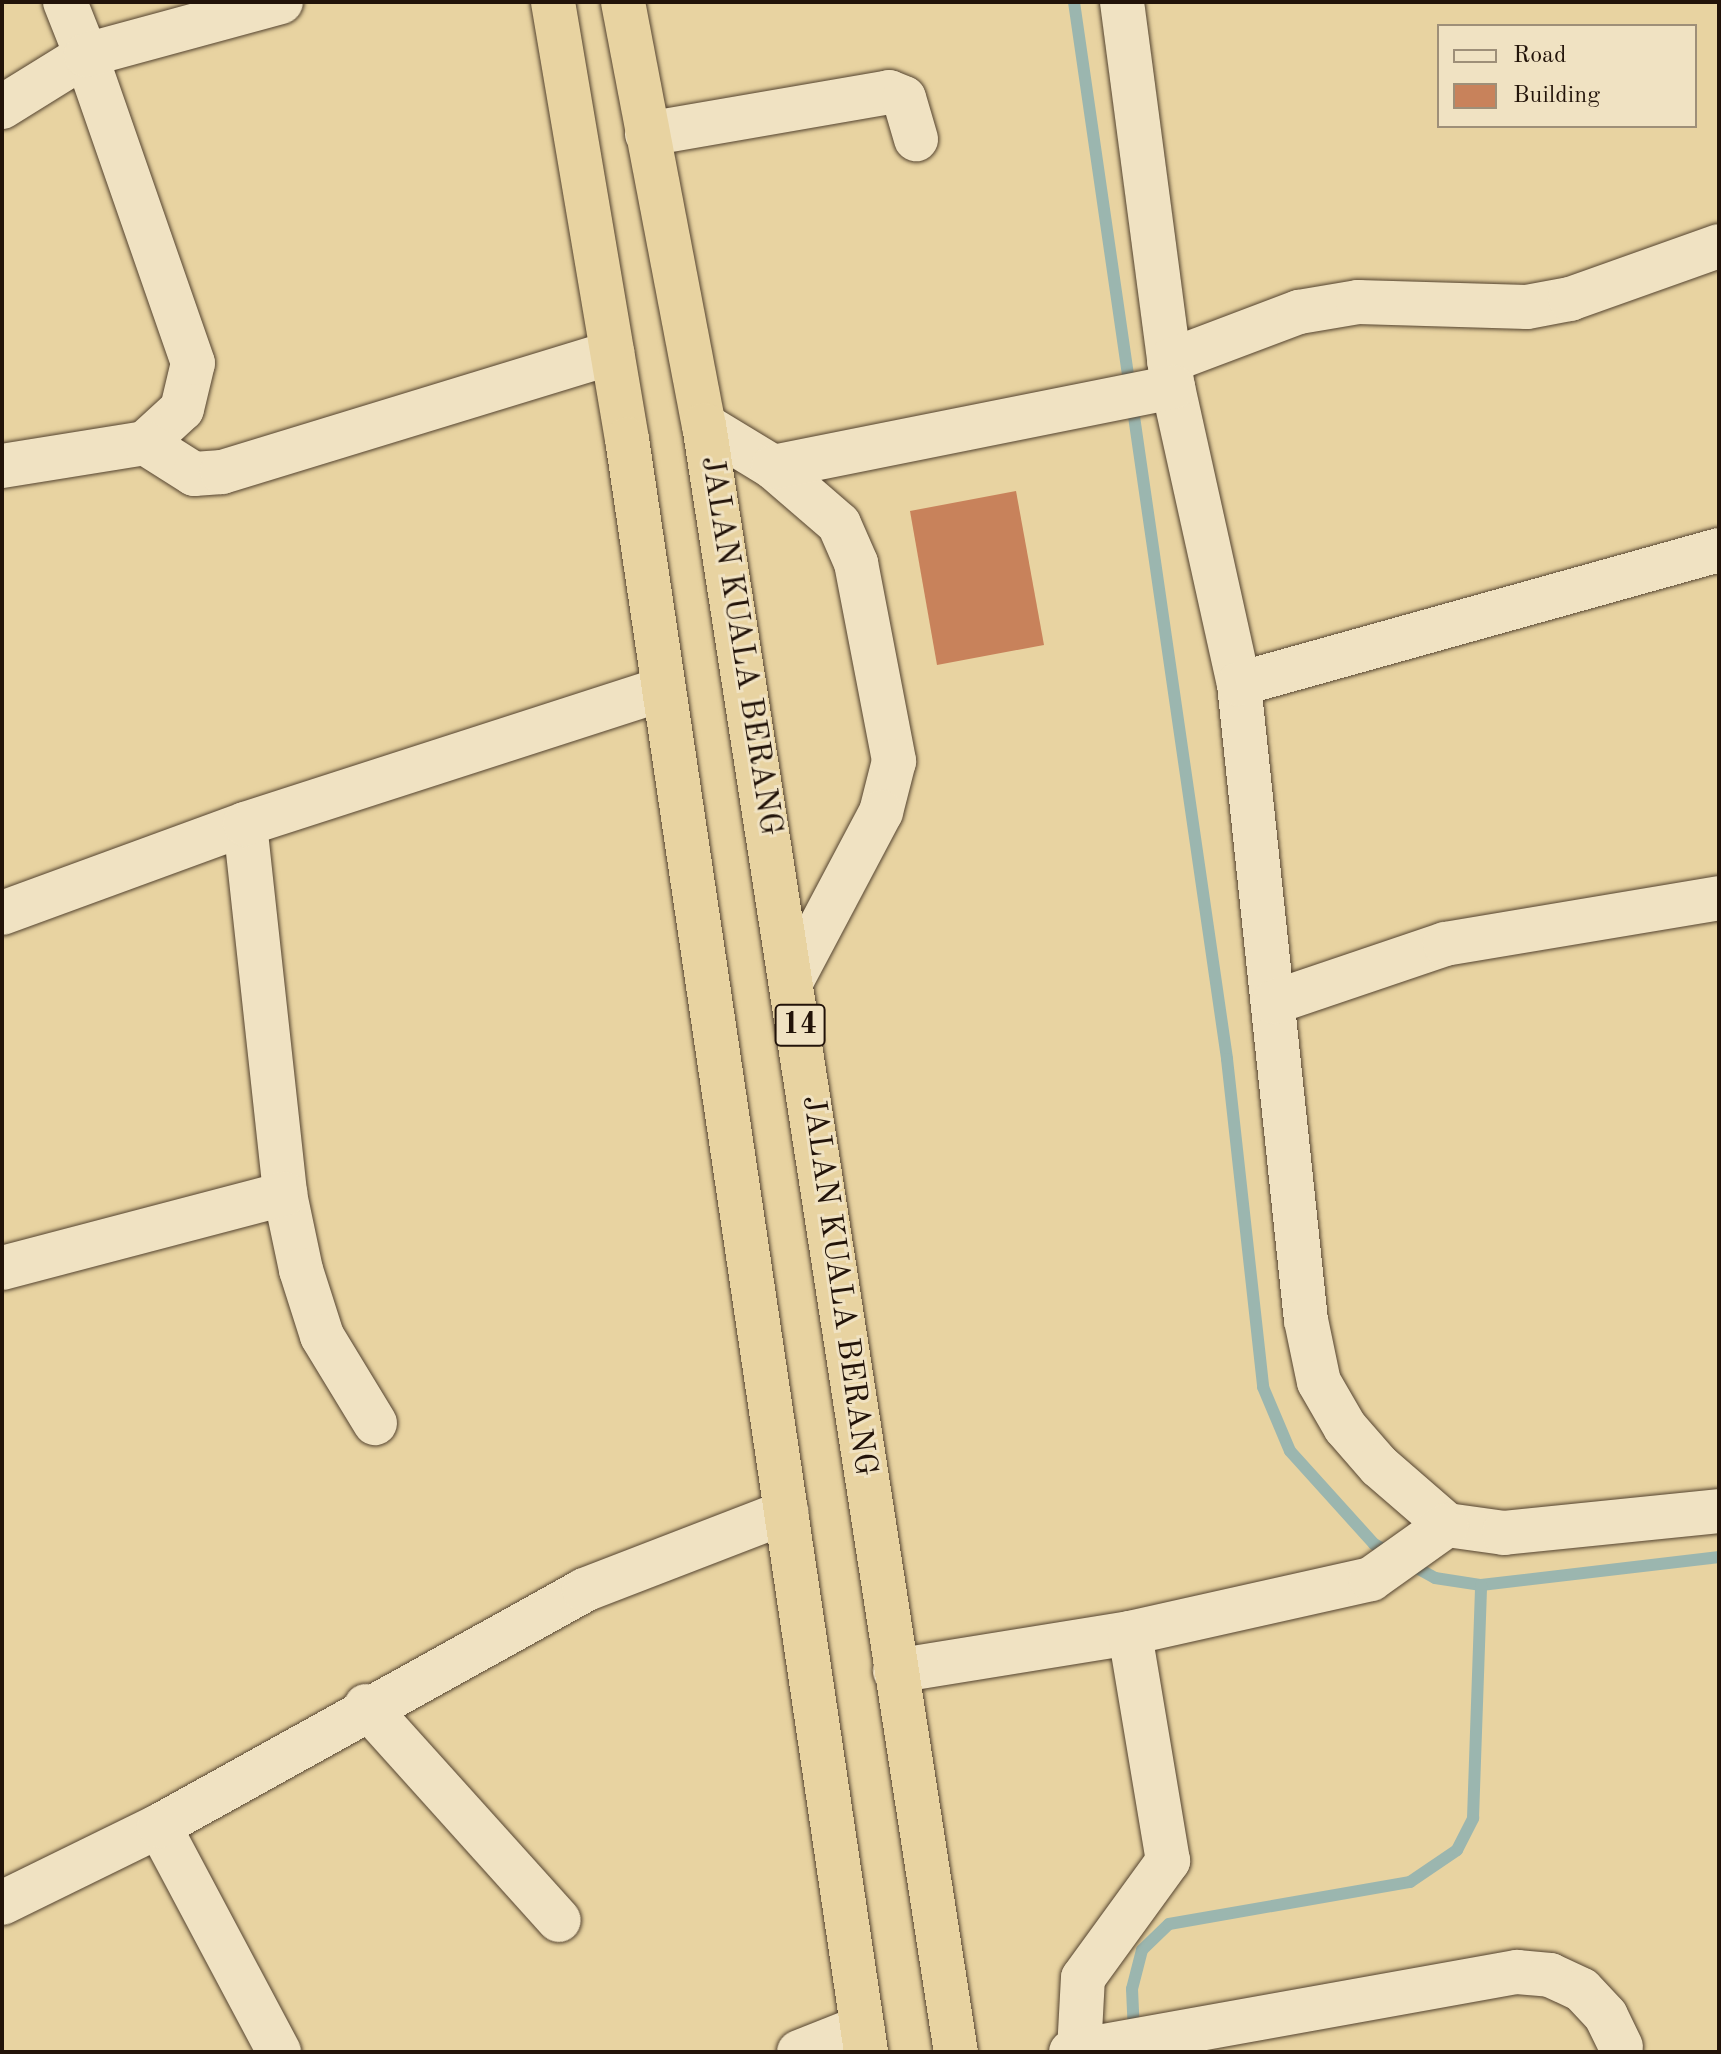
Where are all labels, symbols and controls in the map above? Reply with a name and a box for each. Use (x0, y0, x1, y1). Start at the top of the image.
legend (1437, 24, 1697, 128)
text: Road (1513, 44, 1566, 68)
text: Building (1513, 84, 1600, 108)
street label: JALAN KUALA BERANG (691, 453, 789, 839)
road number: 14 (774, 999, 826, 1051)
street label: JALAN KUALA BERANG (792, 1093, 884, 1479)

